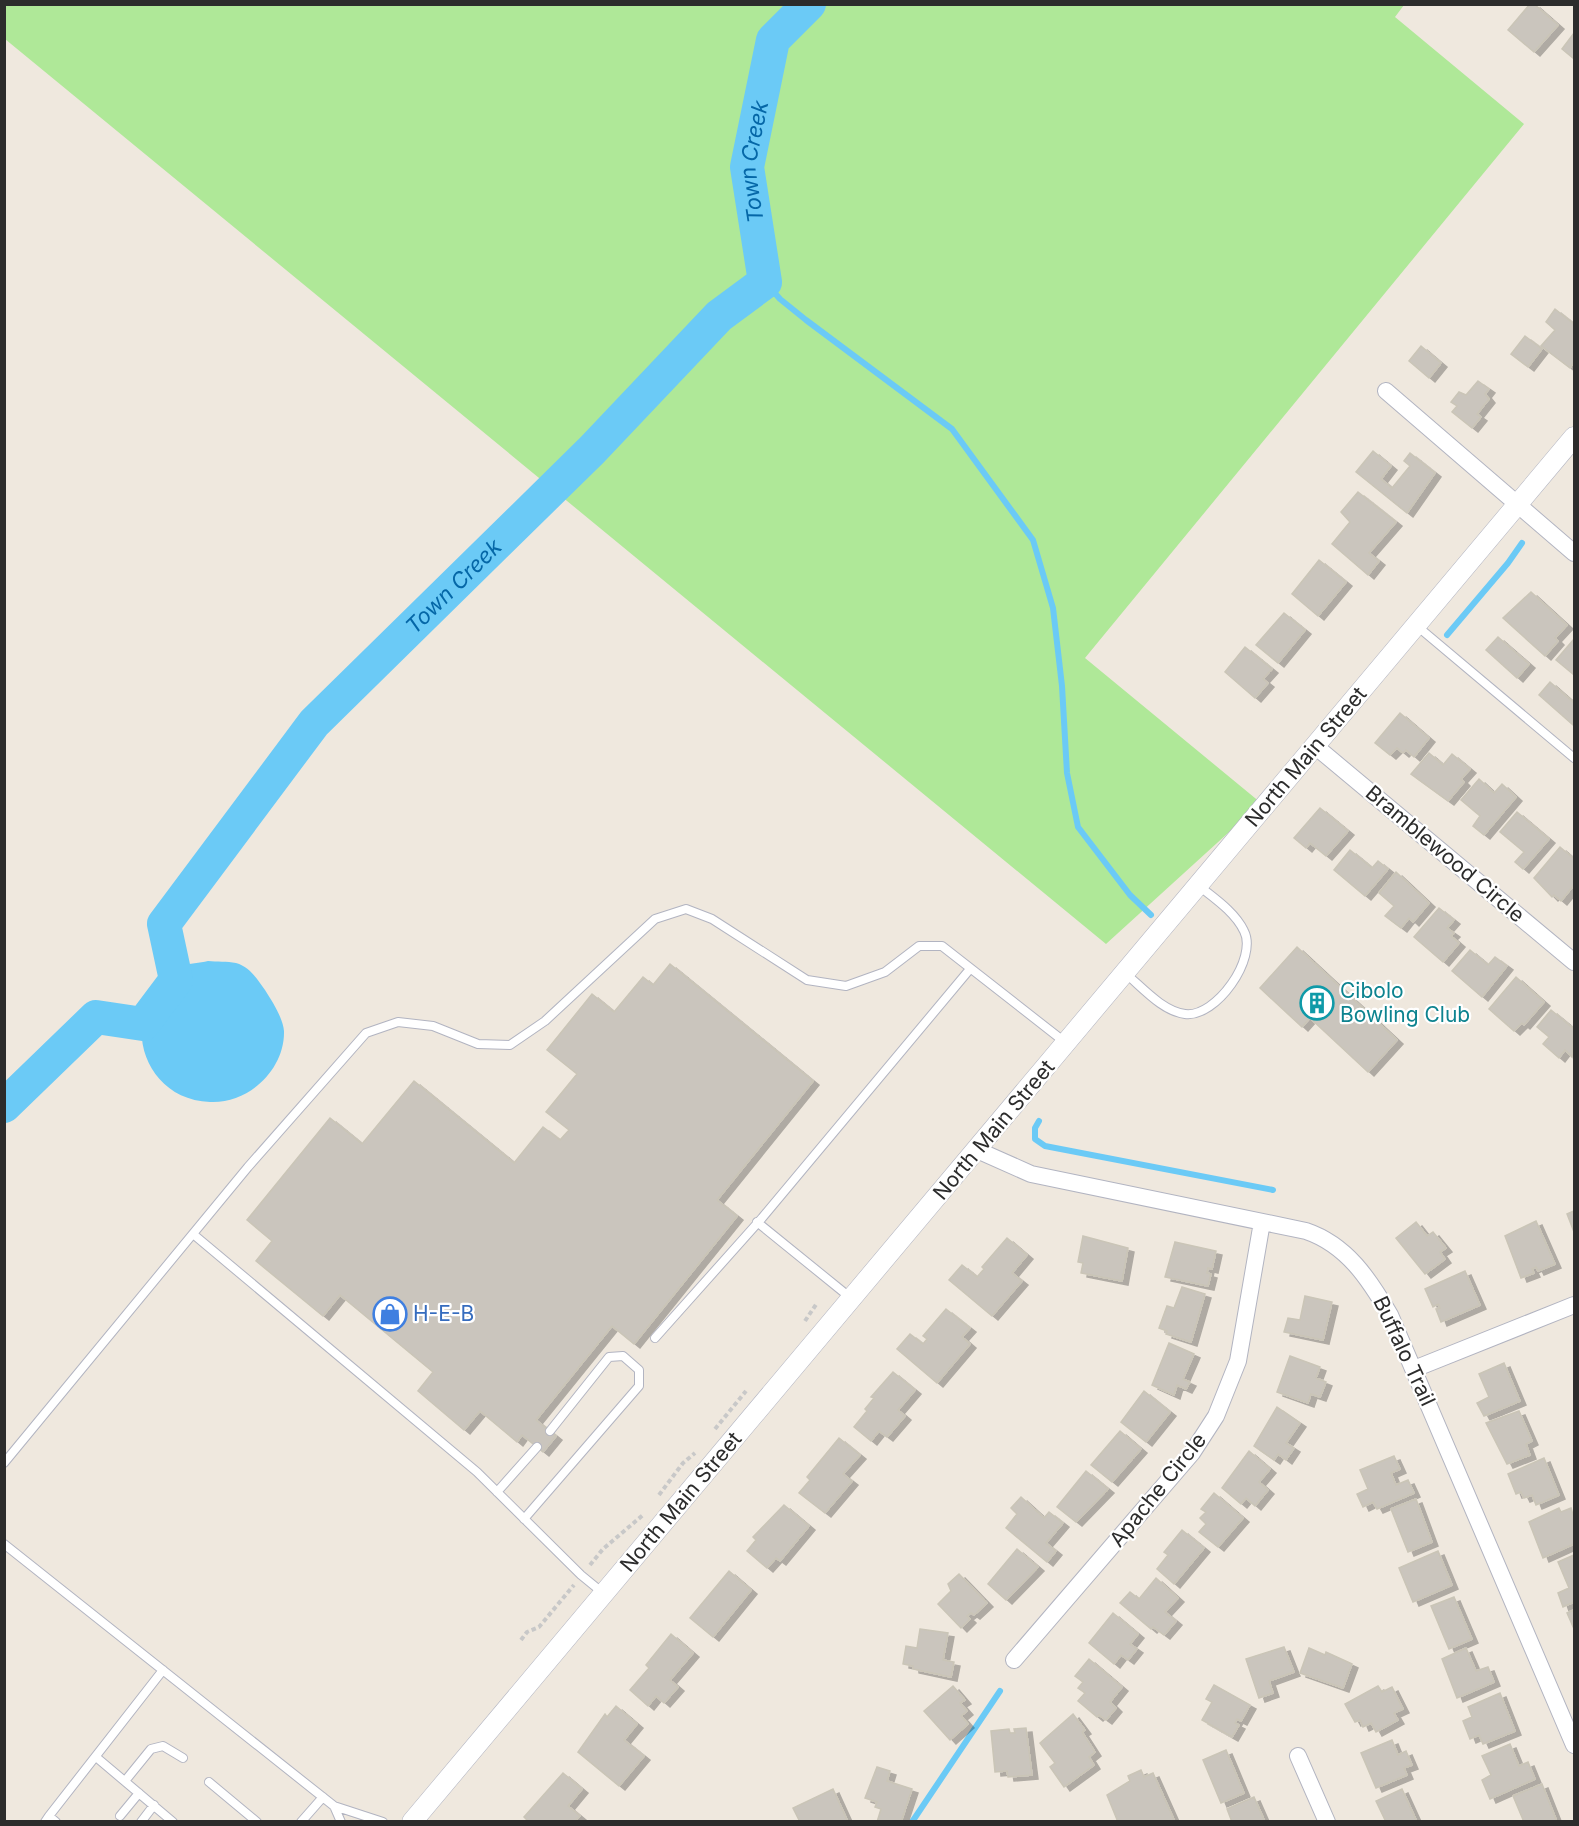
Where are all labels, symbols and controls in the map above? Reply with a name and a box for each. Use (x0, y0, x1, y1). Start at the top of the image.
water label: Town Creek (734, 97, 773, 225)
water label: Town Creek (400, 533, 507, 639)
street label: North Main Street (1240, 681, 1372, 832)
street label: Bramblewood Circle (1361, 780, 1530, 927)
place label: Cibolo Bowling Club (1340, 978, 1470, 1027)
building icon: Cibolo Bowling Club (1299, 985, 1335, 1021)
street label: North Main Street (928, 1054, 1060, 1205)
street label: Buffalo Trail (1368, 1292, 1441, 1410)
shop icon: H-E-B (372, 1296, 408, 1332)
place label: H-E-B (413, 1301, 474, 1326)
street label: North Main Street (615, 1426, 747, 1577)
street label: Apache Circle (1104, 1428, 1211, 1552)

